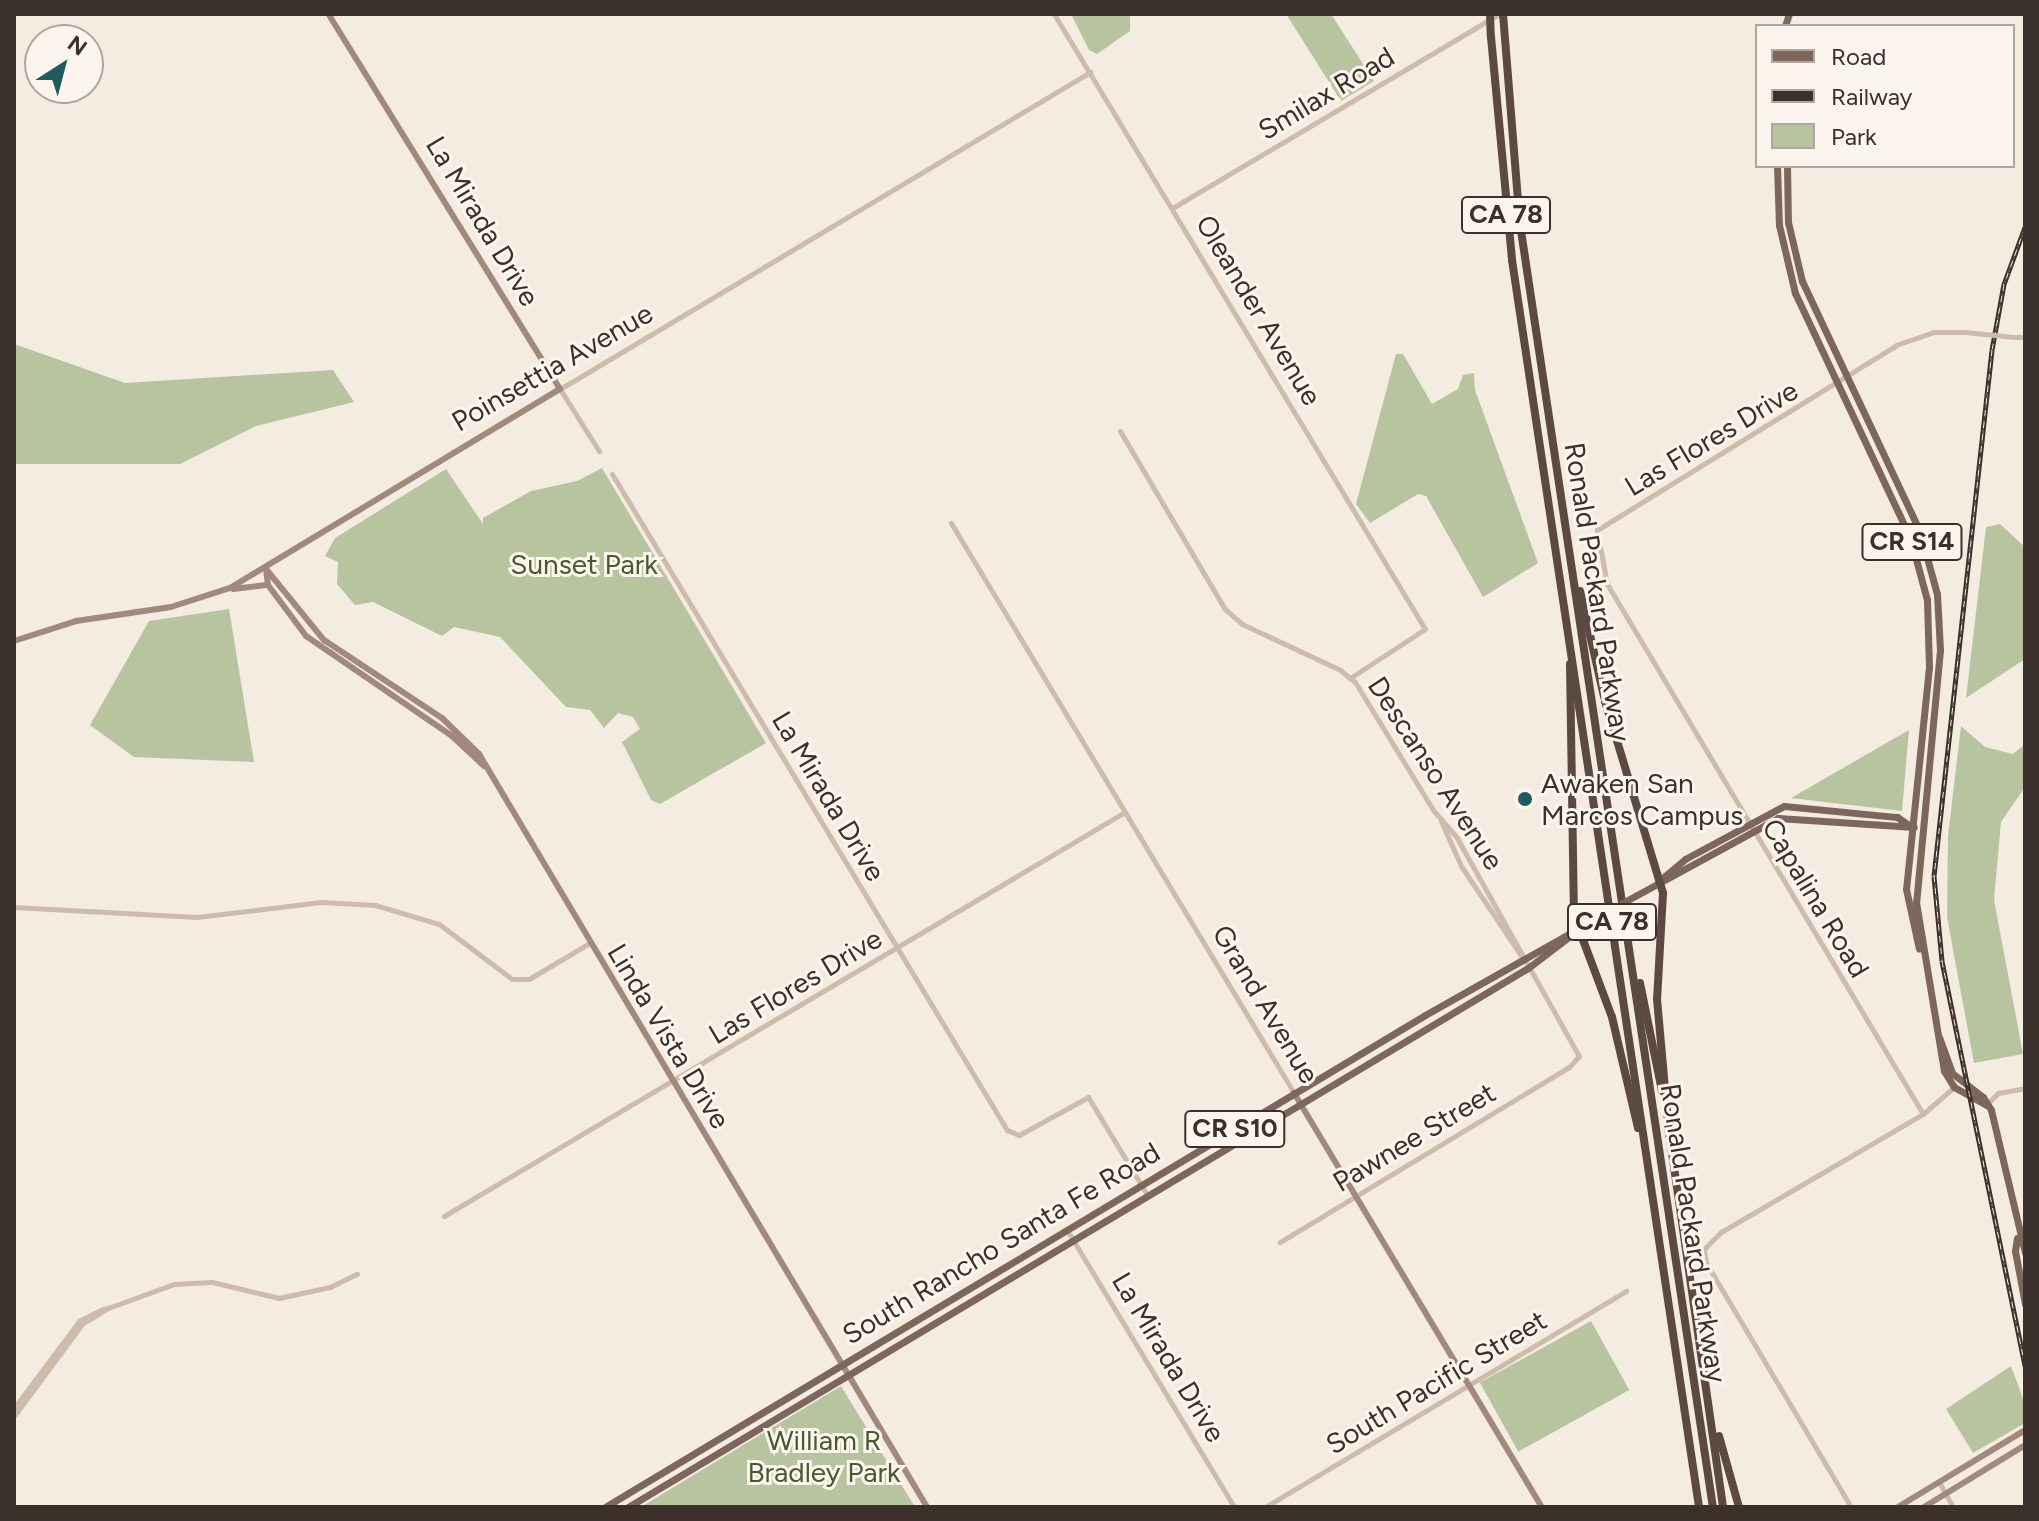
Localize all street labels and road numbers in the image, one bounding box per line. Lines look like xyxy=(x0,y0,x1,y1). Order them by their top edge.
street label: Smilax Road xyxy=(1252,39,1400,147)
street label: La Mirada Drive xyxy=(419,130,547,312)
road number: CA 78 xyxy=(1460,193,1552,237)
street label: Oleander Avenue xyxy=(1189,209,1329,411)
street label: Poinsettia Avenue xyxy=(446,296,658,438)
street label: Las Flores Drive xyxy=(1618,373,1804,503)
street label: Ronald Packard Parkway xyxy=(1558,440,1638,744)
road number: CR S14 xyxy=(1860,520,1964,564)
street label: Descanso Avenue xyxy=(1361,670,1511,876)
street label: La Mirada Drive xyxy=(765,705,893,887)
street label: Capalina Road xyxy=(1755,813,1877,983)
road number: CA 78 xyxy=(1566,900,1658,944)
street label: Grand Avenue xyxy=(1206,919,1326,1089)
street label: Las Flores Drive xyxy=(702,921,888,1051)
street label: Linda Vista Drive xyxy=(601,937,737,1135)
street label: Pawnee Street xyxy=(1327,1075,1501,1199)
street label: Ronald Packard Parkway xyxy=(1654,1081,1734,1385)
road number: CR S10 xyxy=(1183,1107,1287,1151)
street label: South Rancho Santa Fe Road xyxy=(836,1135,1166,1351)
street label: La Mirada Drive xyxy=(1105,1266,1233,1448)
street label: South Pacific Street xyxy=(1320,1303,1552,1461)

